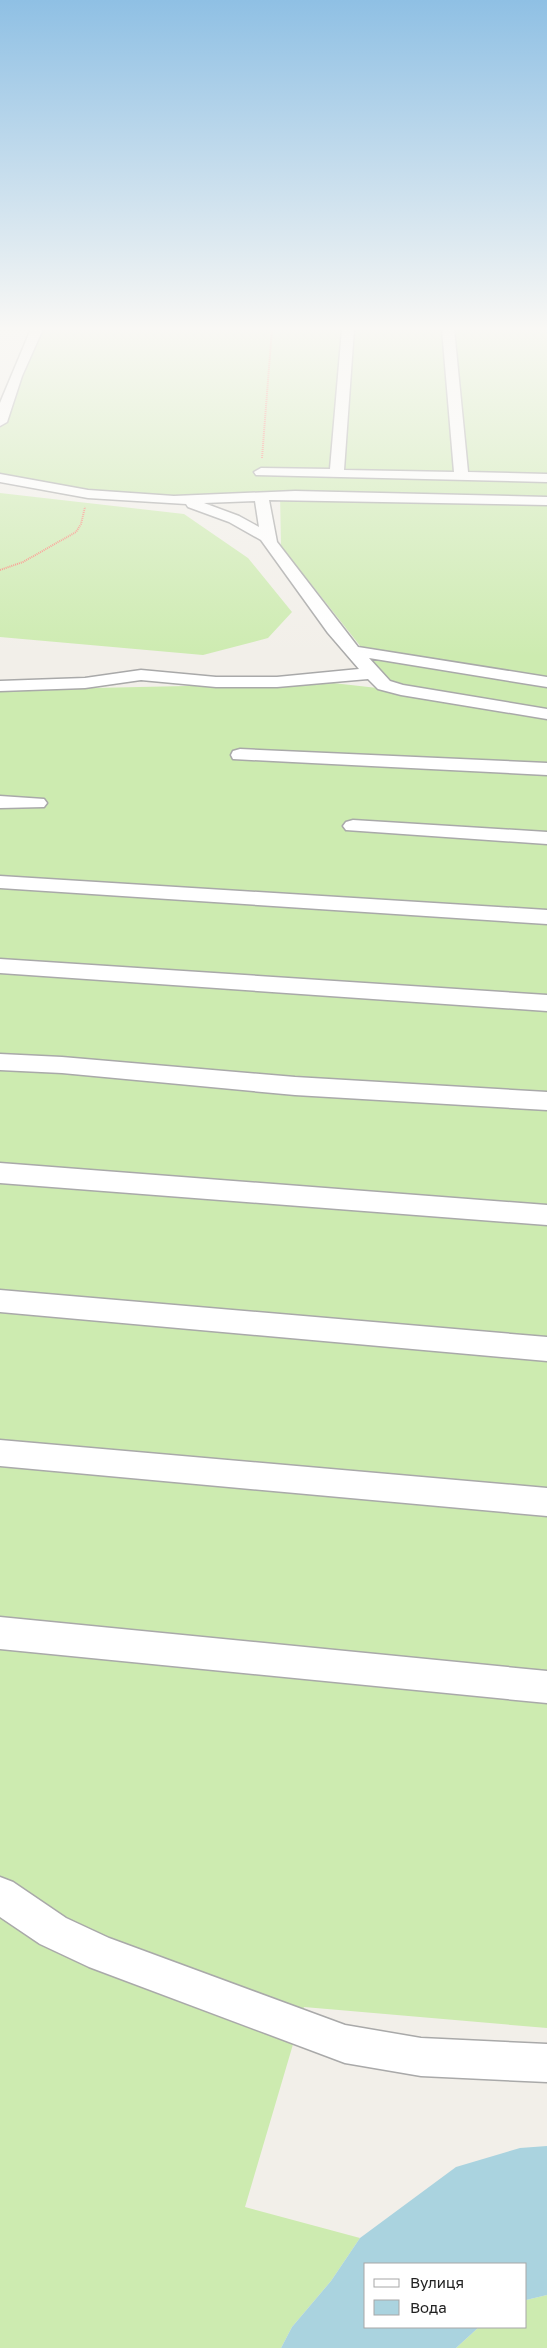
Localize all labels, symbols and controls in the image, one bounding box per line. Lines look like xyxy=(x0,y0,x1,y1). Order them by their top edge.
legend xyxy=(364,2263,527,2328)
text: Вулиця xyxy=(410,2273,464,2291)
text: Вода xyxy=(410,2298,447,2316)

